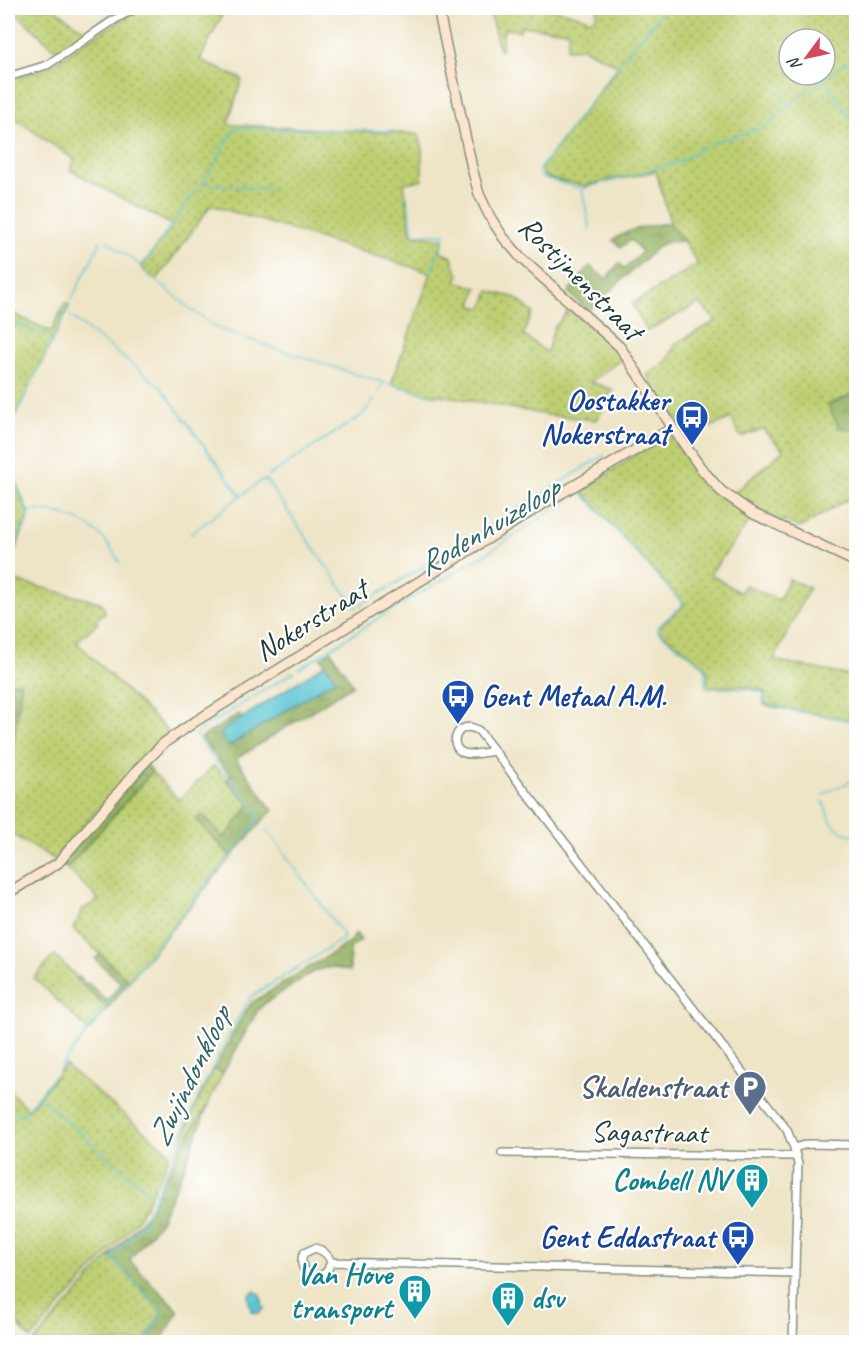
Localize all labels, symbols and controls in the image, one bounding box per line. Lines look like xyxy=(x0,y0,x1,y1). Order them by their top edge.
north arrow xyxy=(777,27,837,87)
text: N xyxy=(782,52,806,74)
street label: Rostijnenstraat xyxy=(511,208,654,351)
place label: Oostakker Nokerstraat xyxy=(540,381,674,453)
bus stop icon: Oostakker Nokerstraat xyxy=(674,399,710,446)
water label: Rodenhuizeloop xyxy=(410,466,570,585)
street label: Nokerstraat xyxy=(247,568,378,670)
place label: Gent Metaal A.M. xyxy=(481,677,667,715)
bus stop icon: Gent Metaal A.M. xyxy=(440,678,476,725)
water label: Zwijndonkloop xyxy=(138,996,243,1152)
place label: Skaldenstraat xyxy=(579,1068,730,1106)
parking icon: Skaldenstraat xyxy=(732,1069,768,1116)
street label: Sagastraat xyxy=(590,1112,711,1152)
place label: Combell NV xyxy=(612,1161,735,1199)
building icon: Combell NV xyxy=(734,1162,770,1209)
place label: Gent Eddastraat xyxy=(540,1218,718,1256)
bus stop icon: Gent Eddastraat xyxy=(720,1219,756,1266)
place label: Van Hove transport xyxy=(291,1255,395,1327)
building icon: Van Hove transport xyxy=(397,1273,433,1320)
place label: dsv xyxy=(531,1279,567,1317)
building icon: dsv xyxy=(490,1280,526,1327)

